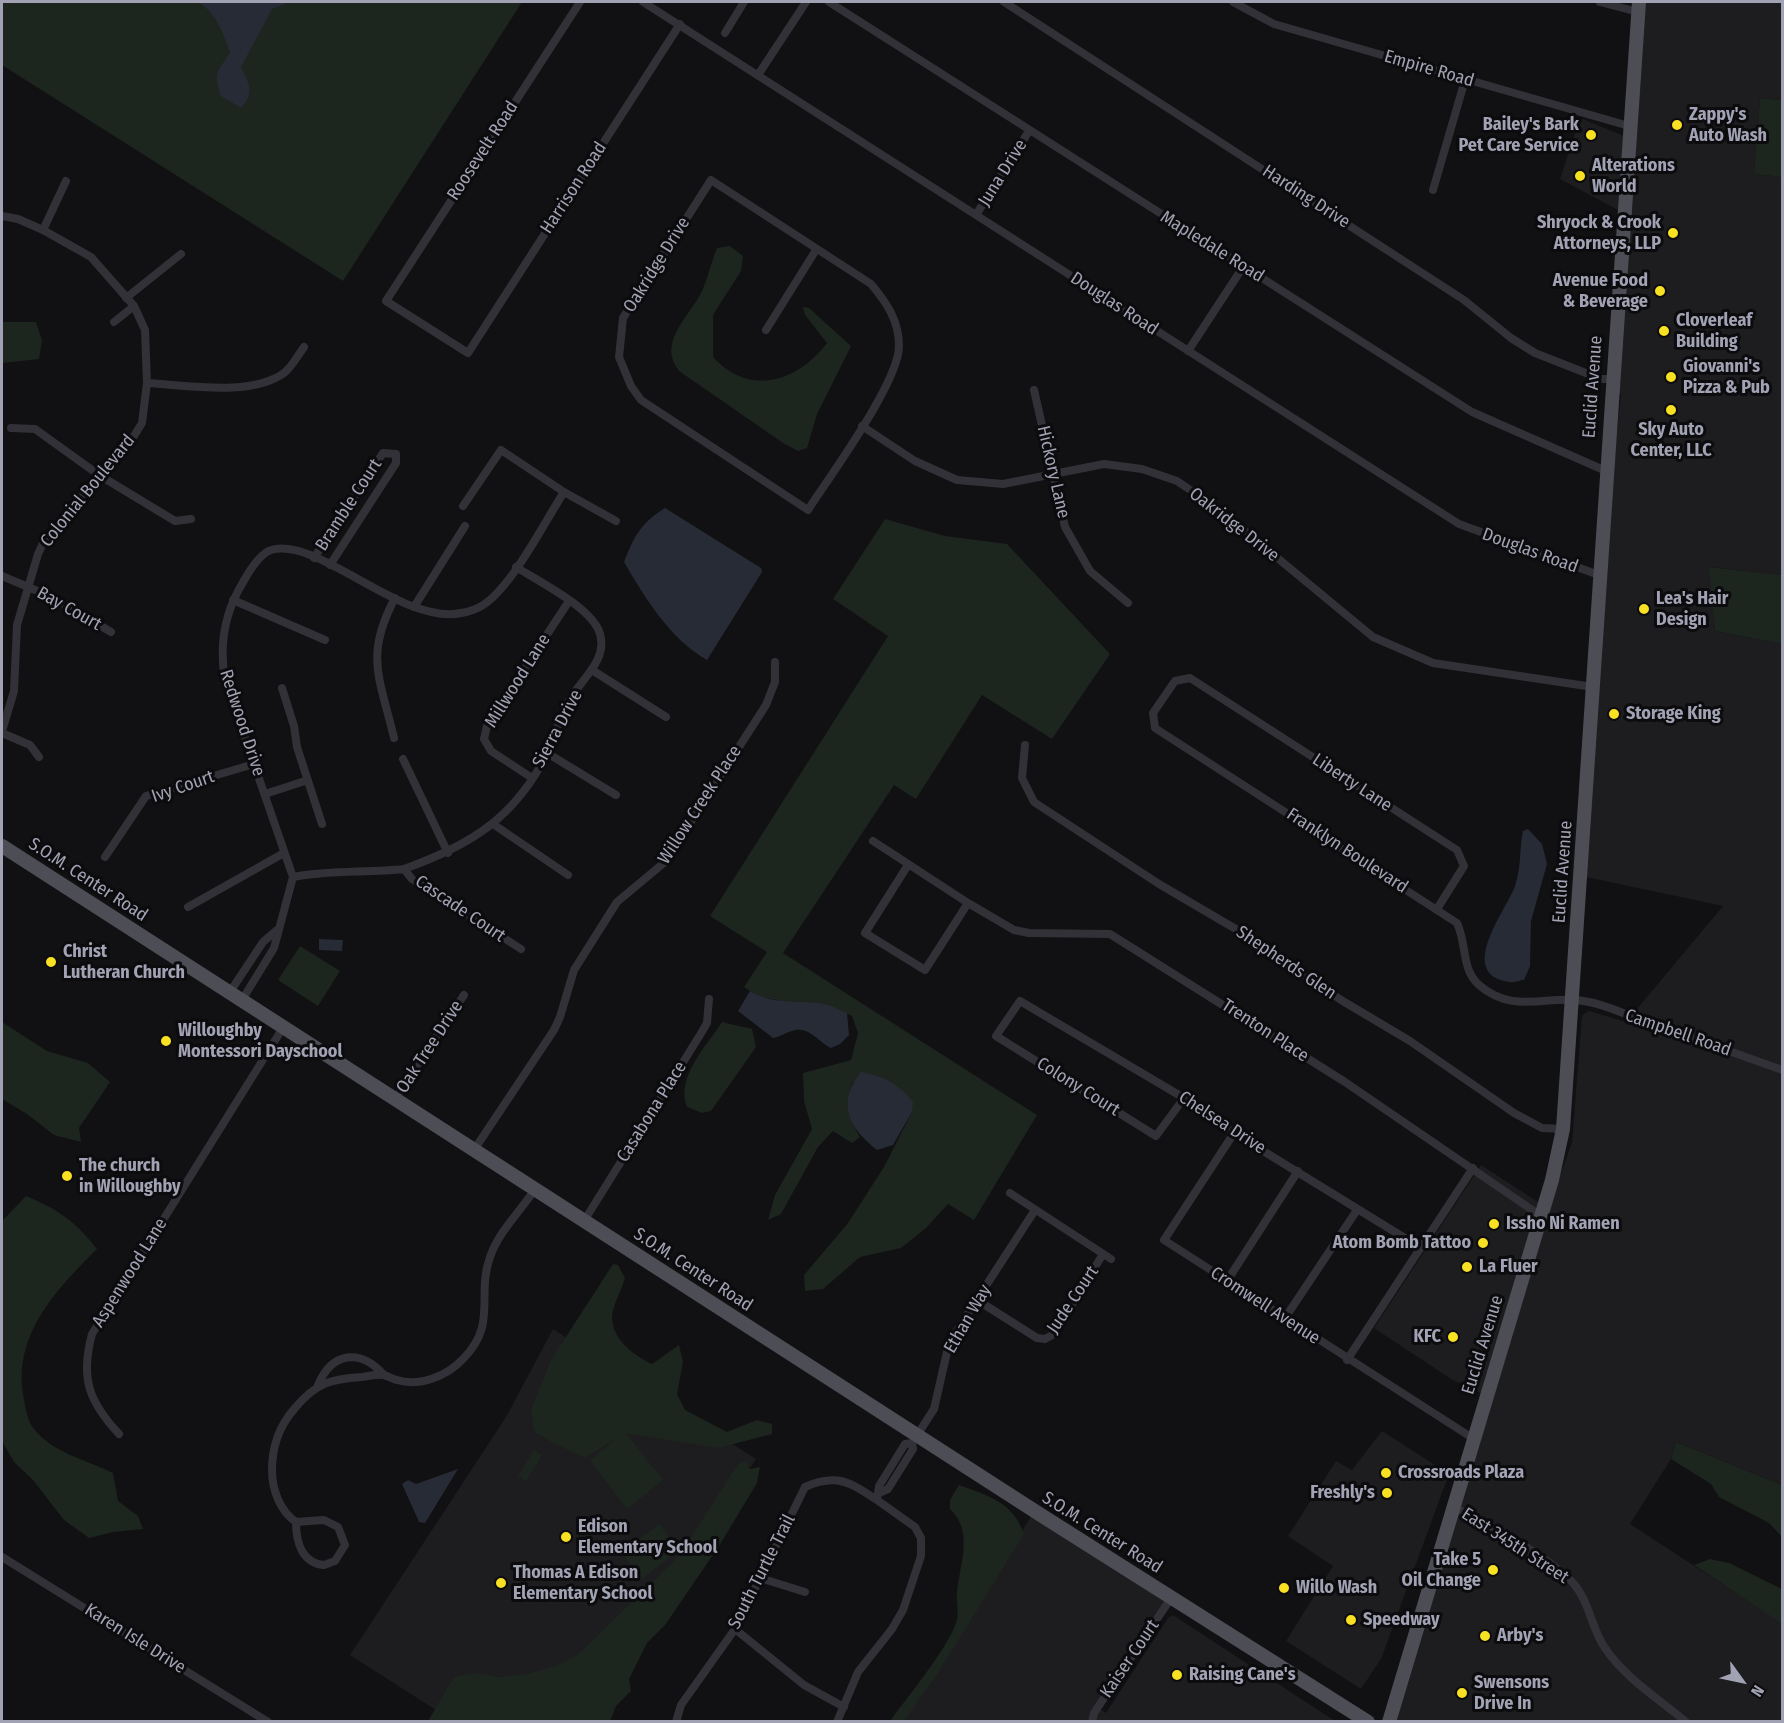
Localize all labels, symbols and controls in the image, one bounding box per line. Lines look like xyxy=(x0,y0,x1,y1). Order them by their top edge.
street label: Empire Road xyxy=(1382,46,1476,92)
street label: Roosevelt Road xyxy=(443,97,523,205)
place label: Zappy's Auto Wash xyxy=(1689,104,1767,146)
place label: Bailey's Bark Pet Care Service xyxy=(1459,114,1579,156)
marker: Zappy's Auto Wash xyxy=(1670,118,1684,132)
marker: Bailey's Bark Pet Care Service xyxy=(1584,128,1598,142)
street label: Juna Drive xyxy=(974,135,1032,211)
street label: Harrison Road xyxy=(536,138,612,238)
place label: Alterations World xyxy=(1592,155,1675,198)
street label: Harding Drive xyxy=(1258,161,1354,233)
marker: Alterations World xyxy=(1573,169,1587,183)
street label: Mapledale Road xyxy=(1156,207,1268,287)
place label: Shryock & Crook Attorneys, LLP xyxy=(1537,212,1661,254)
street label: Oakridge Drive xyxy=(619,213,695,317)
marker: Shryock & Crook Attorneys, LLP xyxy=(1666,226,1680,240)
street label: Douglas Road xyxy=(1066,268,1162,340)
place label: Avenue Food & Beverage xyxy=(1553,270,1648,312)
marker: Avenue Food & Beverage xyxy=(1653,284,1667,298)
place label: Cloverleaf Building xyxy=(1676,310,1752,352)
marker: Cloverleaf Building xyxy=(1657,324,1671,338)
street label: Euclid Avenue xyxy=(1579,335,1607,439)
place label: Giovanni's Pizza & Pub xyxy=(1683,356,1770,398)
marker: Giovanni's Pizza & Pub xyxy=(1664,370,1678,384)
marker: Sky Auto Center, LLC xyxy=(1664,403,1678,417)
place label: Sky Auto Center, LLC xyxy=(1630,419,1712,462)
street label: Hickory Lane xyxy=(1032,424,1074,520)
street label: Colonial Boulevard xyxy=(36,430,140,552)
street label: Bramble Court xyxy=(311,455,387,555)
street label: Oakridge Drive xyxy=(1185,483,1283,567)
street label: Douglas Road xyxy=(1479,524,1581,578)
street label: Bay Court xyxy=(33,582,105,636)
place label: Lea's Hair Design xyxy=(1656,588,1728,630)
marker: Lea's Hair Design xyxy=(1637,602,1651,616)
street label: Millwood Lane xyxy=(481,630,555,732)
street label: Redwood Drive xyxy=(215,667,269,779)
street label: Sierra Drive xyxy=(528,686,588,772)
place label: Storage King xyxy=(1626,703,1721,725)
marker: Storage King xyxy=(1607,707,1621,721)
street label: Willow Creek Place xyxy=(654,742,746,868)
street label: Liberty Lane xyxy=(1308,749,1396,817)
street label: Ivy Court xyxy=(149,766,217,808)
street label: Franklyn Boulevard xyxy=(1282,804,1412,898)
street label: Euclid Avenue xyxy=(1549,820,1577,924)
street label: S.O.M. Center Road xyxy=(24,834,152,926)
street label: Cascade Court xyxy=(411,871,509,947)
street label: Shepherds Glen xyxy=(1232,922,1340,1004)
place label: Christ Lutheran Church xyxy=(63,941,185,984)
marker: Christ Lutheran Church xyxy=(44,955,58,969)
street label: Trenton Place xyxy=(1217,995,1313,1067)
street label: Oak Tree Drive xyxy=(392,997,468,1097)
street label: Campbell Road xyxy=(1622,1005,1734,1061)
place label: Willoughby Montessori Dayschool xyxy=(178,1020,342,1062)
marker: Willoughby Montessori Dayschool xyxy=(159,1034,173,1048)
street label: Colony Court xyxy=(1032,1053,1124,1121)
street label: Casabona Place xyxy=(612,1058,692,1166)
street label: Chelsea Drive xyxy=(1174,1087,1270,1159)
place label: The church in Willoughby xyxy=(79,1155,181,1198)
marker: The church in Willoughby xyxy=(60,1169,74,1183)
place label: Issho Ni Ramen xyxy=(1506,1213,1620,1235)
street label: Aspenwood Lane xyxy=(88,1214,172,1332)
marker: Issho Ni Ramen xyxy=(1487,1217,1501,1231)
street label: S.O.M. Center Road xyxy=(629,1224,757,1316)
place label: Atom Bomb Tattoo xyxy=(1333,1232,1471,1254)
marker: Atom Bomb Tattoo xyxy=(1476,1236,1490,1250)
place label: La Fluer xyxy=(1479,1256,1538,1278)
marker: La Fluer xyxy=(1460,1260,1474,1274)
street label: Jude Court xyxy=(1043,1262,1103,1338)
street label: Cromwell Avenue xyxy=(1206,1263,1324,1349)
street label: Ethan Way xyxy=(940,1281,996,1357)
street label: Euclid Avenue xyxy=(1458,1293,1508,1397)
place label: KFC xyxy=(1414,1326,1441,1348)
marker: KFC xyxy=(1446,1330,1460,1344)
place label: Crossroads Plaza xyxy=(1398,1462,1524,1484)
marker: Crossroads Plaza xyxy=(1379,1466,1393,1480)
place label: Freshly's xyxy=(1310,1482,1375,1504)
marker: Freshly's xyxy=(1380,1486,1394,1500)
street label: S.O.M. Center Road xyxy=(1038,1487,1166,1579)
street label: East 345th Street xyxy=(1457,1503,1573,1589)
street label: South Turtle Trail xyxy=(724,1511,800,1633)
place label: Edison Elementary School xyxy=(578,1516,717,1558)
marker: Edison Elementary School xyxy=(559,1530,573,1544)
place label: Take 5 Oil Change xyxy=(1402,1549,1481,1592)
place label: Thomas A Edison Elementary School xyxy=(513,1562,652,1604)
marker: Take 5 Oil Change xyxy=(1486,1563,1500,1577)
marker: Thomas A Edison Elementary School xyxy=(494,1576,508,1590)
place label: Willo Wash xyxy=(1296,1577,1377,1599)
marker: Willo Wash xyxy=(1277,1581,1291,1595)
street label: Karen Isle Drive xyxy=(81,1599,189,1679)
place label: Speedway xyxy=(1363,1609,1439,1631)
marker: Speedway xyxy=(1344,1613,1358,1627)
street label: Kaiser Court xyxy=(1096,1616,1164,1702)
place label: Arby's xyxy=(1497,1625,1543,1647)
marker: Arby's xyxy=(1478,1629,1492,1643)
north arrow xyxy=(1712,1651,1772,1711)
place label: Raising Cane's xyxy=(1189,1664,1296,1686)
marker: Raising Cane's xyxy=(1170,1668,1184,1682)
place label: Swensons Drive In xyxy=(1474,1672,1549,1714)
text: N xyxy=(1747,1682,1768,1700)
marker: Swensons Drive In xyxy=(1455,1686,1469,1700)

